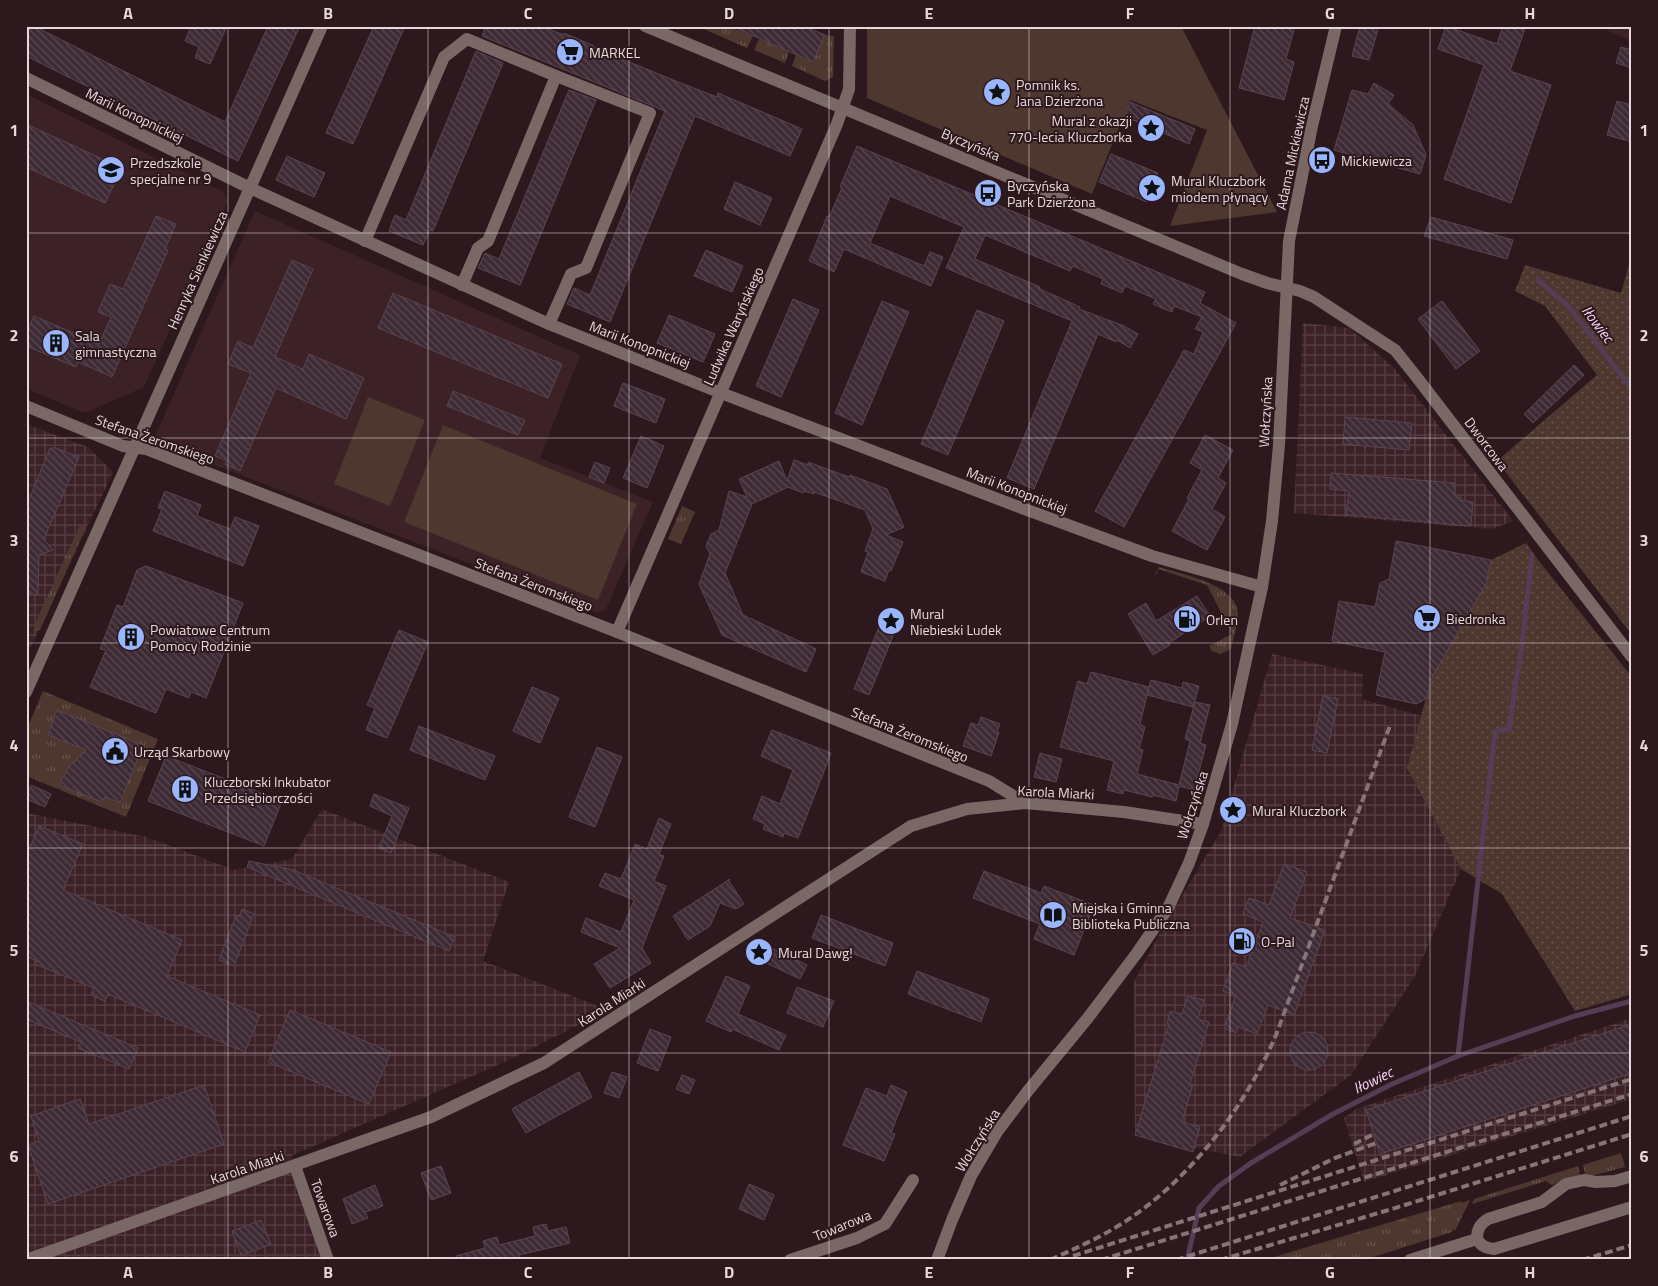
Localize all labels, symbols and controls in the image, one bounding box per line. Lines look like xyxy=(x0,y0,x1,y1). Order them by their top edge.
text: A xyxy=(123,1,133,25)
text: B xyxy=(323,1,333,25)
text: C xyxy=(524,1,533,25)
text: D xyxy=(724,1,734,25)
text: E xyxy=(925,1,934,25)
text: F xyxy=(1126,1,1135,25)
text: G xyxy=(1325,1,1335,25)
text: H xyxy=(1525,1,1535,25)
supermarket icon: MARKEL xyxy=(555,37,585,67)
place label: MARKEL xyxy=(589,42,640,63)
place label: Pomnik ks. Jana Dzierżona xyxy=(1016,74,1103,111)
place icon: Pomnik ks. Jana Dzierżona xyxy=(982,77,1012,107)
street label: Marii Konopnickiej xyxy=(82,82,188,148)
street label: Adama Mickiewicza xyxy=(1270,94,1314,212)
place label: Mural z okazji 770-lecia Kluczborka xyxy=(1008,110,1132,147)
place icon: Mural z okazji 770-lecia Kluczborka xyxy=(1136,113,1166,143)
text: 1 xyxy=(10,118,18,142)
text: 1 xyxy=(1640,118,1648,142)
street label: Byczyńska xyxy=(938,122,1004,166)
bus stop icon: Mickiewicza xyxy=(1307,145,1337,175)
place label: Mickiewicza xyxy=(1341,150,1412,171)
place label: Przedszkole specjalne nr 9 xyxy=(130,152,211,189)
school or university icon: Przedszkole specjalne nr 9 xyxy=(96,155,126,185)
place label: Mural Kluczbork miodem płynący xyxy=(1171,170,1269,207)
place icon: Mural Kluczbork miodem płynący xyxy=(1137,173,1167,203)
place label: Byczyńska Park Dzierżona xyxy=(1007,175,1096,212)
bus stop icon: Byczyńska Park Dzierżona xyxy=(973,178,1003,208)
street label: Henryka Sienkiewicza xyxy=(161,207,233,333)
street label: Ludwika Waryńskiego xyxy=(697,263,769,389)
water label: Iłowiec xyxy=(1576,300,1621,349)
street label: Marii Konopnickiej xyxy=(586,315,694,373)
text: 2 xyxy=(10,323,18,347)
text: 2 xyxy=(1640,323,1648,347)
place label: Sala gimnastyczna xyxy=(75,325,157,362)
building icon: Sala gimnastyczna xyxy=(41,328,71,358)
street label: Wołczyńska xyxy=(1253,376,1277,448)
street label: Stefana Żeromskiego xyxy=(93,409,217,469)
street label: Dworcowa xyxy=(1460,413,1514,475)
street label: Marii Konopnickiej xyxy=(963,461,1071,519)
text: 3 xyxy=(10,528,18,552)
text: 3 xyxy=(1640,528,1648,552)
street label: Stefana Żeromskiego xyxy=(472,552,596,616)
place label: Mural Niebieski Ludek xyxy=(910,603,1002,640)
supermarket icon: Biedronka xyxy=(1412,603,1442,633)
fuel station icon: Orlen xyxy=(1172,604,1202,634)
place icon: Mural Niebieski Ludek xyxy=(876,606,906,636)
place label: Biedronka xyxy=(1446,608,1505,629)
place label: Orlen xyxy=(1206,609,1238,630)
place label: Powiatowe Centrum Pomocy Rodzinie xyxy=(150,619,270,656)
building icon: Powiatowe Centrum Pomocy Rodzinie xyxy=(116,622,146,652)
street label: Stefana Żeromskiego xyxy=(848,701,972,767)
text: 4 xyxy=(10,733,19,757)
text: 4 xyxy=(1640,733,1649,757)
public building icon: Urząd Skarbowy xyxy=(100,736,130,766)
place label: Urząd Skarbowy xyxy=(134,741,230,762)
street label: Wołczyńska xyxy=(1171,768,1213,842)
place label: Kluczborski Inkubator Przedsiębiorczości xyxy=(204,771,331,808)
building icon: Kluczborski Inkubator Przedsiębiorczości xyxy=(170,774,200,804)
street label: Karola Miarki xyxy=(1017,780,1095,804)
place icon: Mural Kluczbork xyxy=(1218,795,1248,825)
place label: Mural Kluczbork xyxy=(1252,800,1347,821)
place label: Miejska i Gminna Biblioteka Publiczna xyxy=(1072,897,1190,934)
library icon: Miejska i Gminna Biblioteka Publiczna xyxy=(1038,900,1068,930)
fuel station icon: O-Pal xyxy=(1227,926,1257,956)
place label: O-Pal xyxy=(1261,931,1295,952)
place icon: Mural Dawg! xyxy=(744,937,774,967)
text: 5 xyxy=(10,938,19,962)
text: 5 xyxy=(1640,938,1649,962)
place label: Mural Dawg! xyxy=(778,942,853,963)
street label: Karola Miarki xyxy=(573,972,649,1032)
water label: Iłowiec xyxy=(1349,1060,1399,1100)
street label: Wołczyńska xyxy=(949,1104,1005,1176)
text: 6 xyxy=(10,1144,19,1168)
text: 6 xyxy=(1640,1144,1649,1168)
street label: Karola Miarki xyxy=(207,1145,287,1189)
street label: Towarowa xyxy=(306,1176,346,1240)
street label: Towarowa xyxy=(810,1204,874,1246)
text: A xyxy=(123,1260,133,1284)
text: B xyxy=(323,1260,333,1284)
text: C xyxy=(524,1260,533,1284)
text: D xyxy=(724,1260,734,1284)
text: E xyxy=(925,1260,934,1284)
text: F xyxy=(1126,1260,1135,1284)
text: G xyxy=(1325,1260,1335,1284)
text: H xyxy=(1525,1260,1535,1284)

